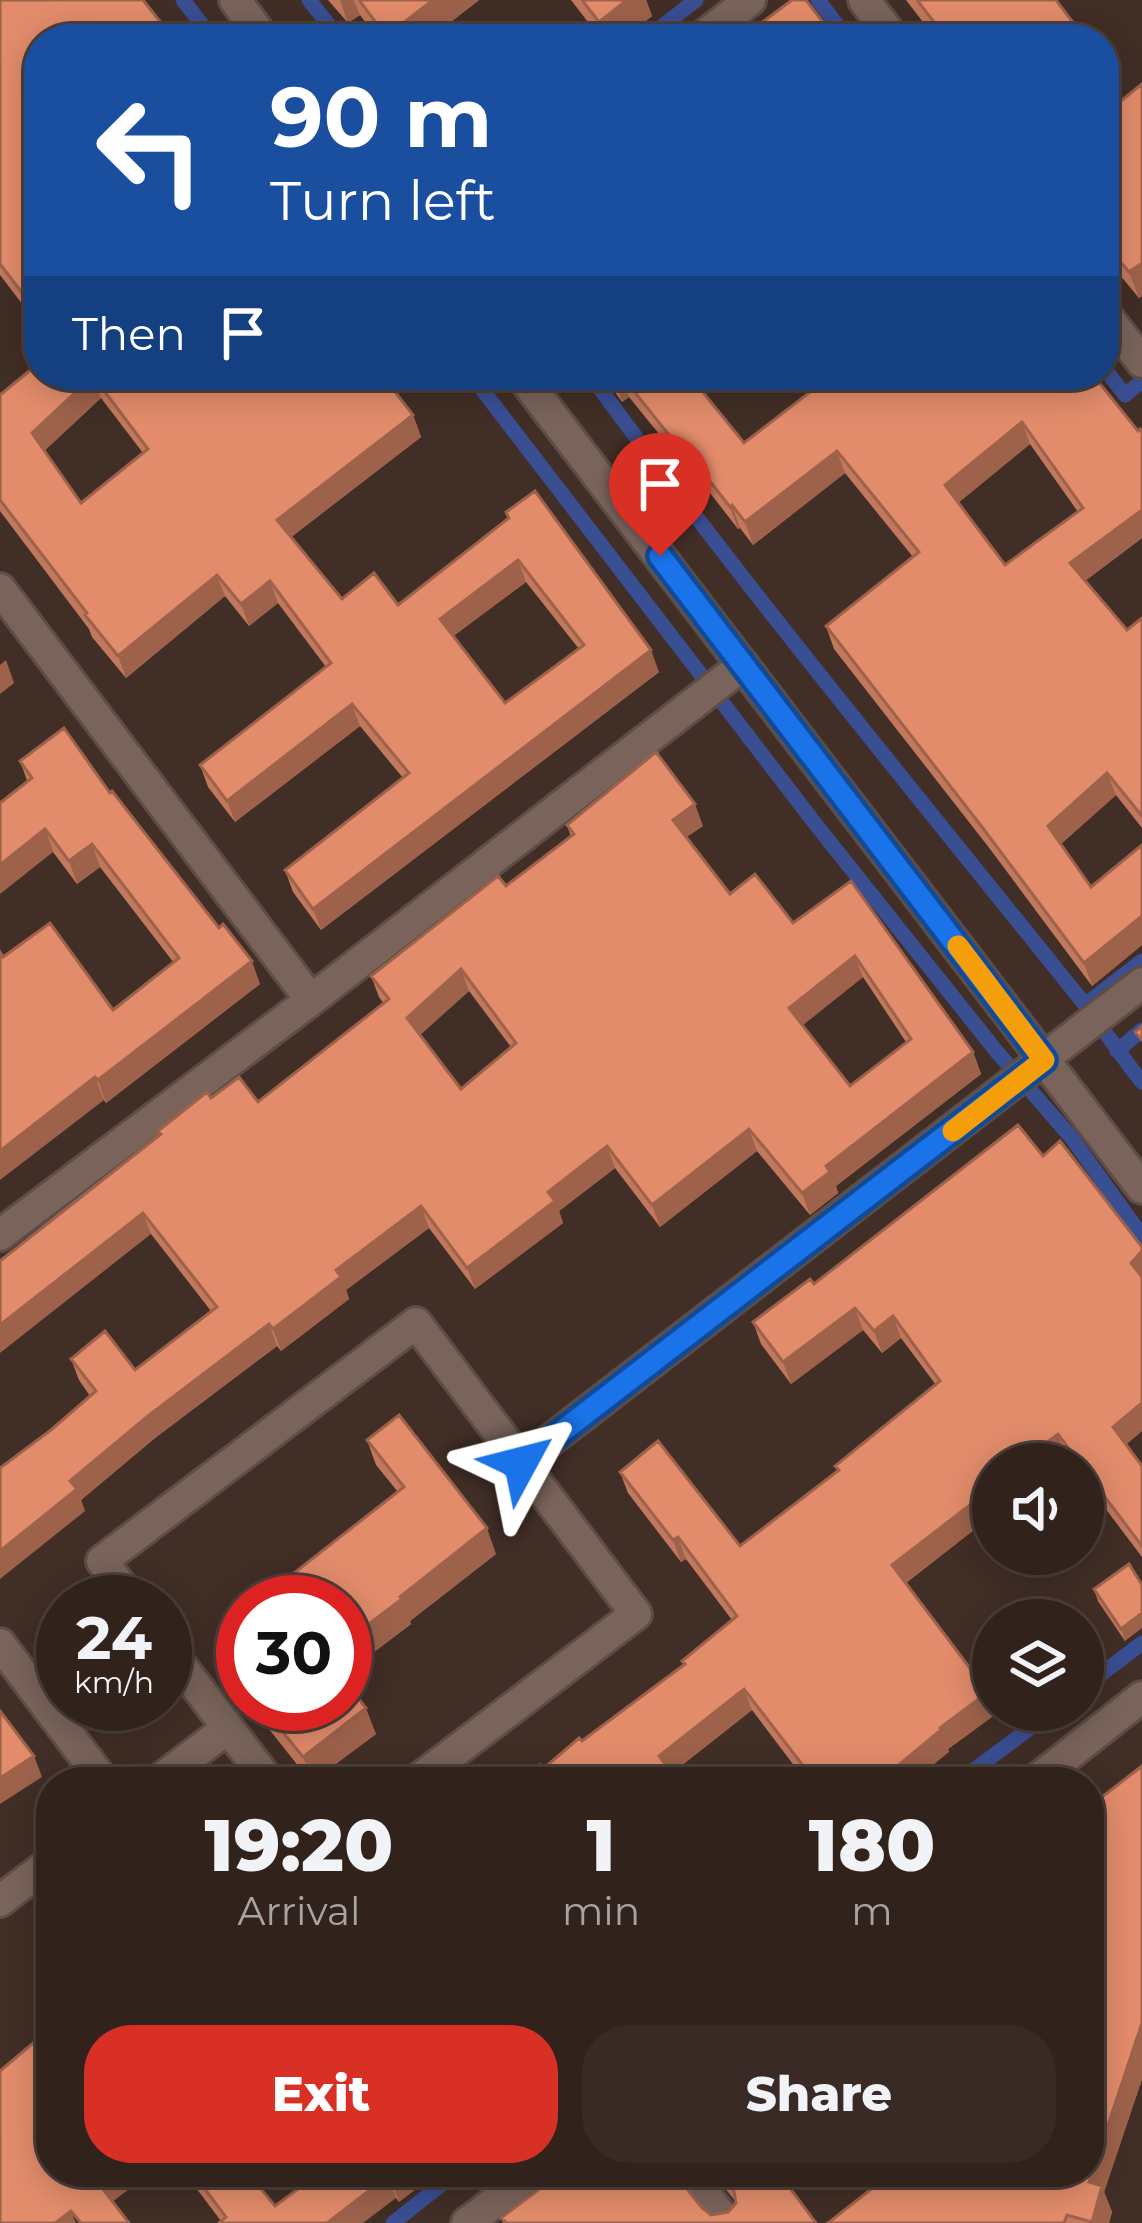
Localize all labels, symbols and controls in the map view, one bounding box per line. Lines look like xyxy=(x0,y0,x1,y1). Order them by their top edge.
text: 90 m xyxy=(270,66,492,168)
icon: left xyxy=(72,72,228,228)
text: Turn left xyxy=(270,168,496,234)
icon: arrive xyxy=(210,300,276,366)
text: Then xyxy=(72,306,186,361)
pin xyxy=(609,433,711,556)
icon: arrive xyxy=(627,451,693,517)
position arrow xyxy=(458,1400,584,1526)
map controls xyxy=(972,1443,1104,1731)
button: sound xyxy=(972,1443,1104,1575)
speed limit sign: 30 xyxy=(216,1575,372,1731)
button: layers xyxy=(972,1599,1104,1731)
text: 24 xyxy=(76,1601,152,1674)
text: km/h xyxy=(74,1664,154,1701)
text: 19:20 xyxy=(205,1801,393,1889)
text: 1 xyxy=(586,1801,616,1889)
text: 180 xyxy=(809,1801,935,1889)
text: Arrival xyxy=(237,1887,360,1935)
text: min xyxy=(562,1887,640,1935)
text: m xyxy=(851,1887,893,1935)
button: Exit xyxy=(84,2025,558,2163)
button: Share xyxy=(582,2025,1056,2163)

